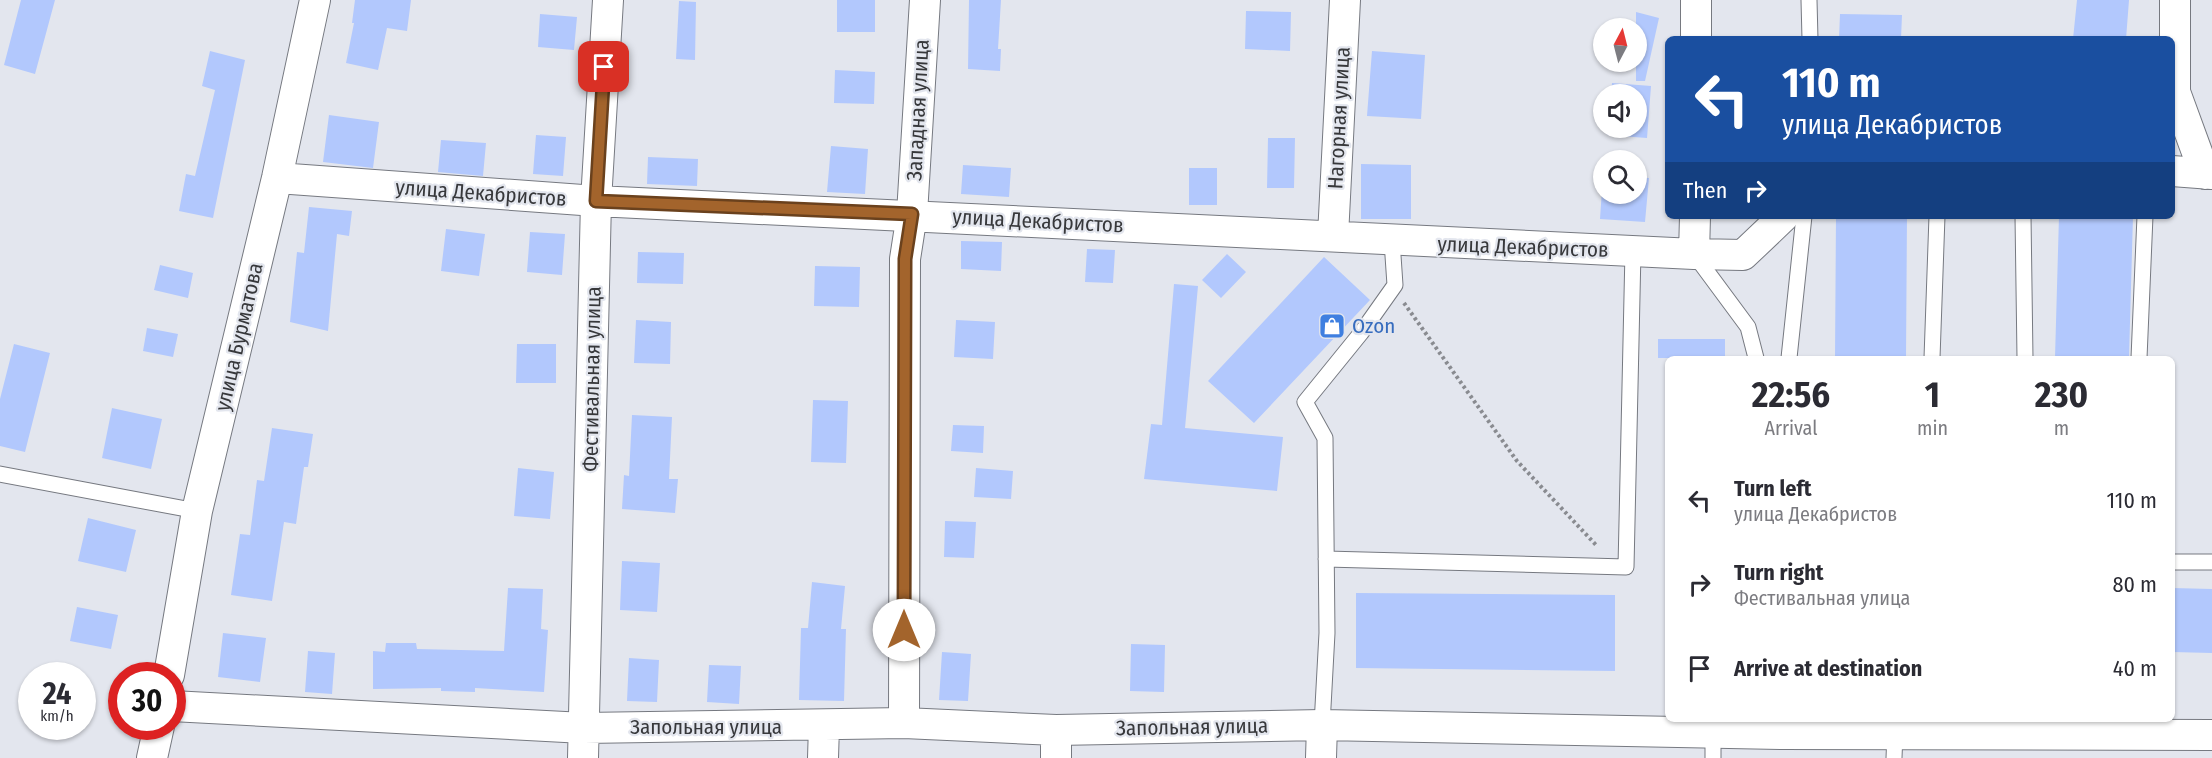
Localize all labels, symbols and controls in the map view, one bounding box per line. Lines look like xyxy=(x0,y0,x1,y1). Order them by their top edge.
north arrow xyxy=(1593,18,1647,72)
map controls xyxy=(1593,18,1647,204)
street label: Западная улица xyxy=(901,39,935,181)
pin xyxy=(578,41,629,92)
street label: Нагорная улица xyxy=(1322,46,1356,190)
icon: arrive xyxy=(587,50,620,83)
text: 110 m xyxy=(1782,58,1881,108)
icon: left xyxy=(1683,60,1761,138)
button: sound xyxy=(1593,84,1647,138)
text: улица Декабристов xyxy=(1782,109,2002,141)
button: search xyxy=(1593,150,1647,204)
street label: улица Декабристов xyxy=(395,174,567,212)
icon: right xyxy=(1739,174,1772,207)
text: Then xyxy=(1683,177,1727,204)
street label: улица Декабристов xyxy=(952,204,1124,238)
street label: улица Декабристов xyxy=(1437,231,1609,263)
street label: улица Бурматова xyxy=(209,260,269,414)
street label: Фестивальная улица xyxy=(577,286,607,472)
shop icon: Ozon xyxy=(1317,311,1347,341)
place label: Ozon xyxy=(1352,313,1395,339)
text: 22:56 xyxy=(1752,373,1830,417)
text: 1 xyxy=(1925,373,1940,417)
text: 230 xyxy=(2035,373,2088,417)
text: Arrival xyxy=(1764,416,1818,440)
text: min xyxy=(1917,416,1948,440)
text: m xyxy=(2054,416,2069,440)
text: Turn left xyxy=(1734,475,1812,502)
icon: left xyxy=(1683,484,1716,517)
text: 110 m xyxy=(2107,487,2157,514)
text: улица Декабристов xyxy=(1734,502,1897,526)
text: Turn right xyxy=(1734,559,1823,586)
icon: right xyxy=(1683,568,1716,601)
text: 80 m xyxy=(2112,571,2157,598)
text: Фестивальная улица xyxy=(1734,586,1910,610)
position arrow xyxy=(872,598,936,662)
icon: arrive xyxy=(1683,652,1716,685)
text: Arrive at destination xyxy=(1734,655,1922,682)
text: 40 m xyxy=(2113,655,2157,682)
speed limit sign: 30 xyxy=(108,662,186,740)
text: 24 xyxy=(43,676,71,712)
text: km/h xyxy=(40,707,74,725)
street label: Запольная улица xyxy=(1116,713,1268,741)
street label: Запольная улица xyxy=(630,714,782,740)

